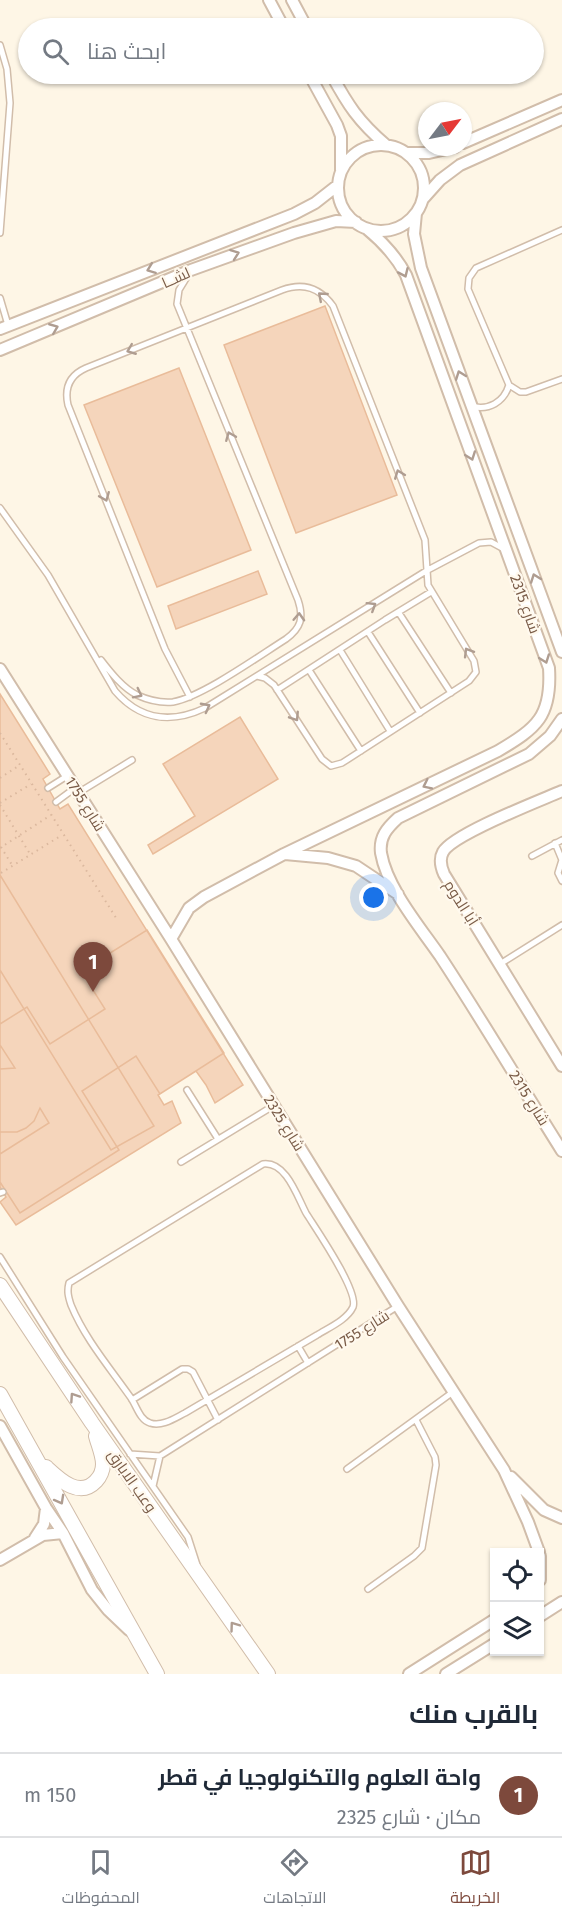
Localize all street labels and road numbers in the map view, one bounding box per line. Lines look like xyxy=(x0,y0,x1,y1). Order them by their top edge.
street label: لشــا xyxy=(159,264,193,292)
street label: شارع 2315 xyxy=(504,572,544,637)
street label: شارع 1755 xyxy=(60,773,109,836)
street label: أبا الدوم xyxy=(439,876,483,930)
street label: شارع 2315 xyxy=(503,1067,553,1130)
street label: شارع 2325 xyxy=(258,1092,308,1155)
street label: شارع 1755 xyxy=(331,1306,394,1355)
street label: وعب الابارق xyxy=(103,1446,160,1516)

